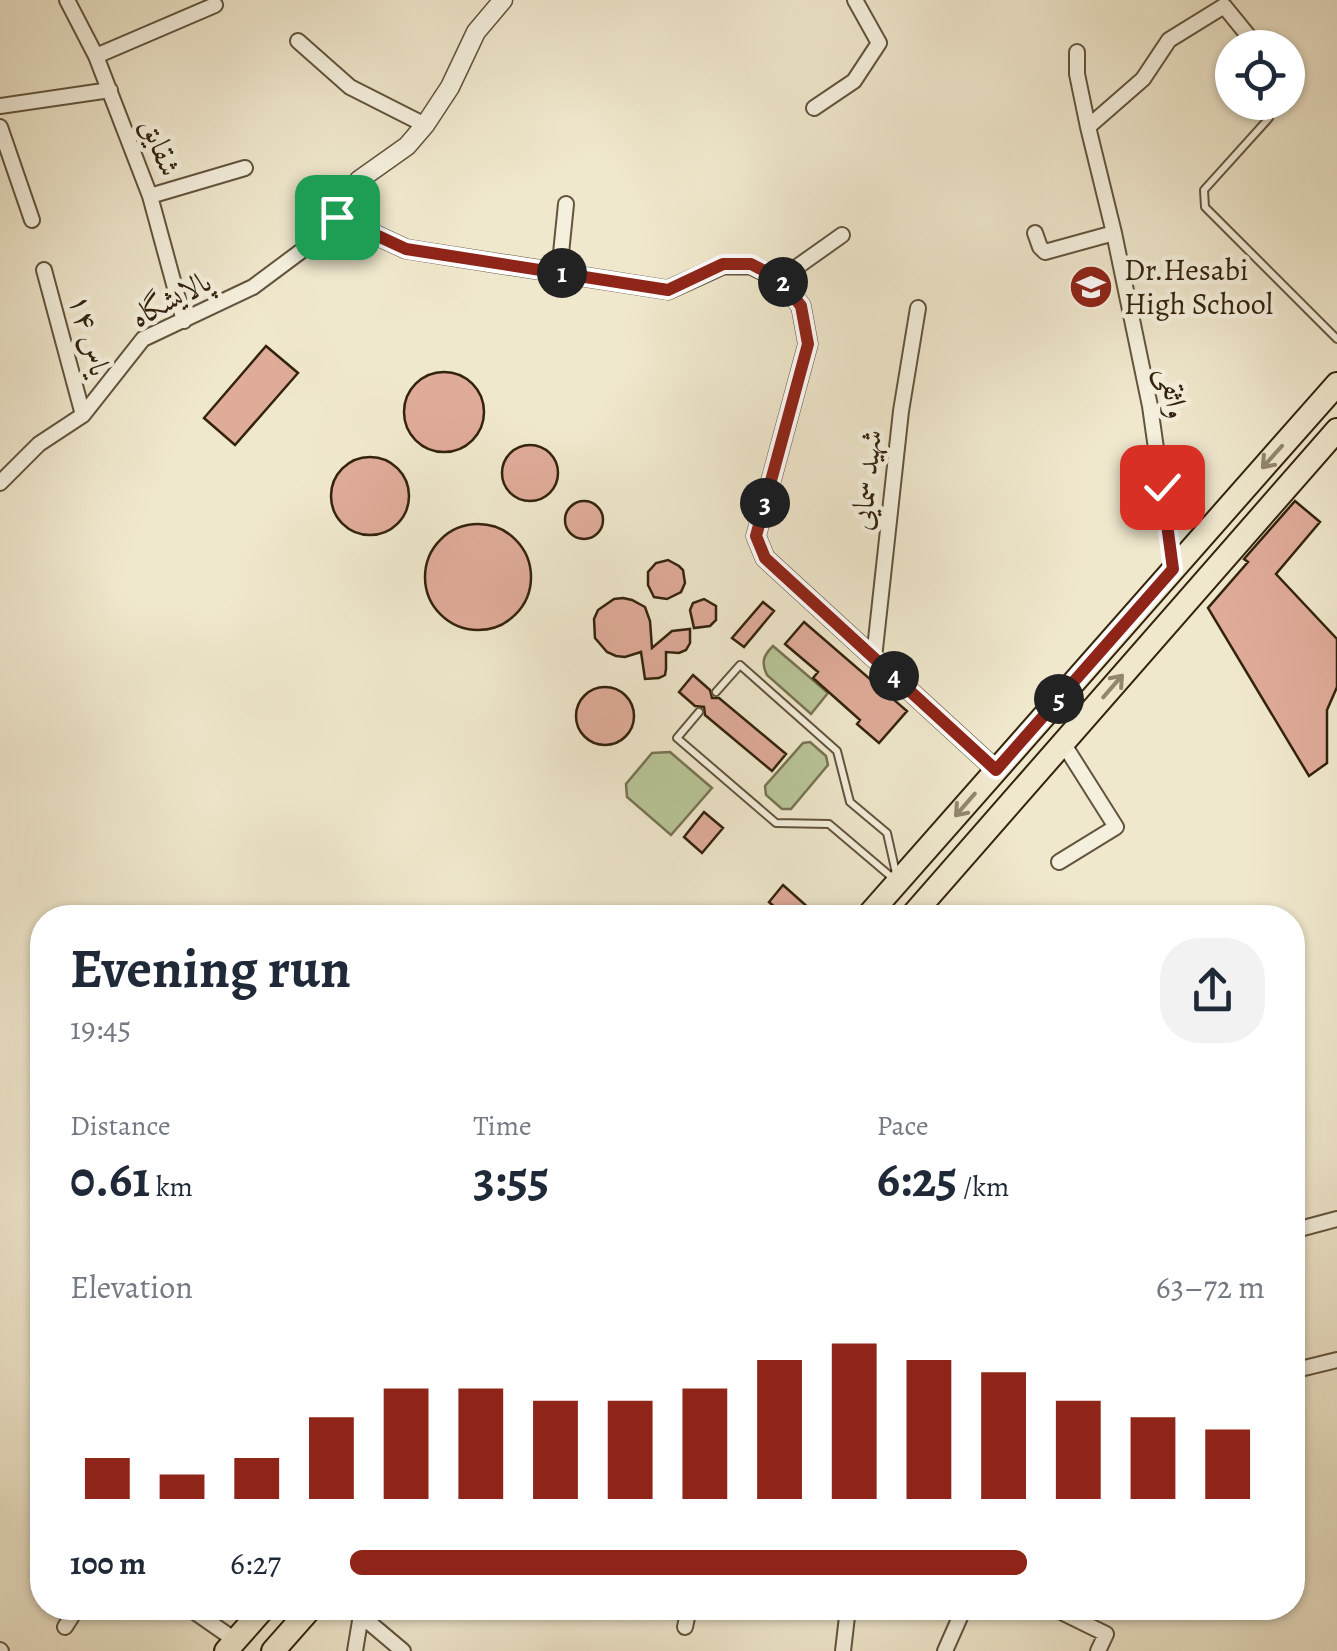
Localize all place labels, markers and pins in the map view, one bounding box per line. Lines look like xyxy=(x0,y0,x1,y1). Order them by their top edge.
pin xyxy=(295,175,380,260)
pin: 1 xyxy=(537,248,587,298)
place label: Dr.Hesabi High School xyxy=(1124,250,1273,324)
pin: 2 xyxy=(758,257,808,307)
school or university icon: Dr.Hesabi High School xyxy=(1068,264,1114,310)
pin xyxy=(1120,445,1205,530)
pin: 3 xyxy=(740,478,790,528)
pin: 4 xyxy=(869,651,919,701)
pin: 5 xyxy=(1034,674,1084,724)

